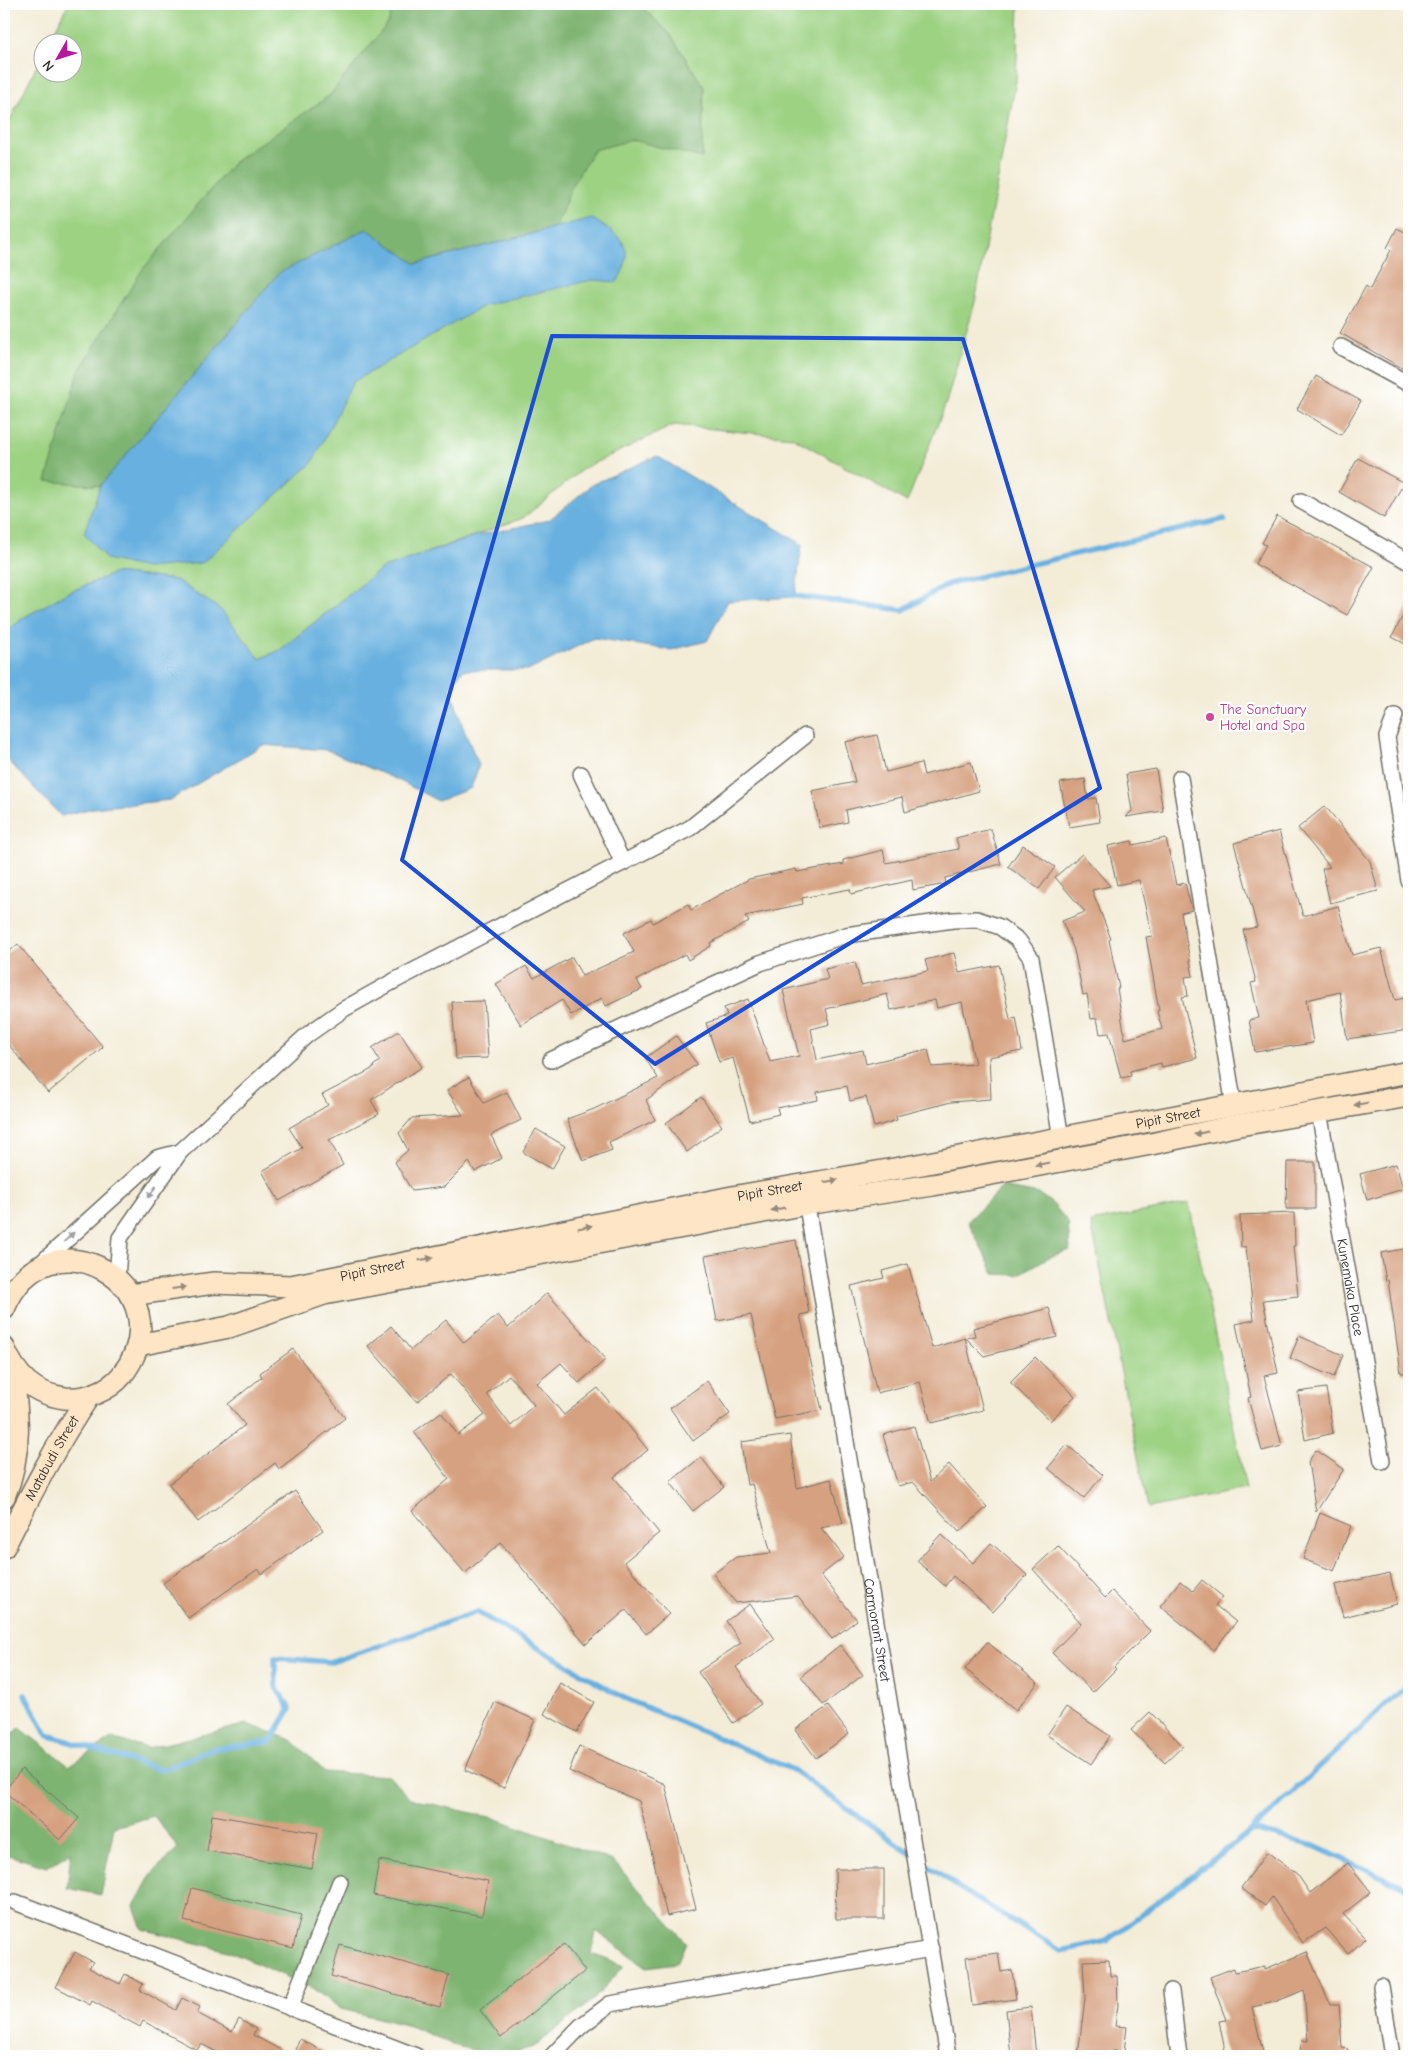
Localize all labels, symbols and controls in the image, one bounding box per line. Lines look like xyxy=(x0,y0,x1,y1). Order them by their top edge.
north arrow xyxy=(32,32,82,82)
text: N xyxy=(39,57,58,75)
place label: The Sanctuary Hotel and Spa xyxy=(1220,701,1307,734)
marker: The Sanctuary Hotel and Spa xyxy=(1204,711,1216,723)
one-way arrow xyxy=(1353,1101,1369,1109)
street label: Pipit Street xyxy=(1134,1103,1203,1132)
one-way arrow xyxy=(1194,1129,1209,1137)
one-way arrow xyxy=(1034,1160,1049,1168)
street label: Pipit Street xyxy=(736,1176,804,1204)
one-way arrow xyxy=(823,1177,839,1185)
one-way arrow xyxy=(148,1185,157,1199)
one-way arrow xyxy=(771,1205,786,1213)
one-way arrow xyxy=(577,1222,593,1230)
one-way arrow xyxy=(63,1231,75,1243)
street label: Kunemaka Place xyxy=(1333,1237,1368,1337)
street label: Pipit Street xyxy=(339,1255,407,1284)
one-way arrow xyxy=(418,1255,433,1263)
one-way arrow xyxy=(171,1284,187,1292)
street label: Matabudi Street xyxy=(21,1411,83,1503)
street label: Cormorant Street xyxy=(860,1577,894,1684)

